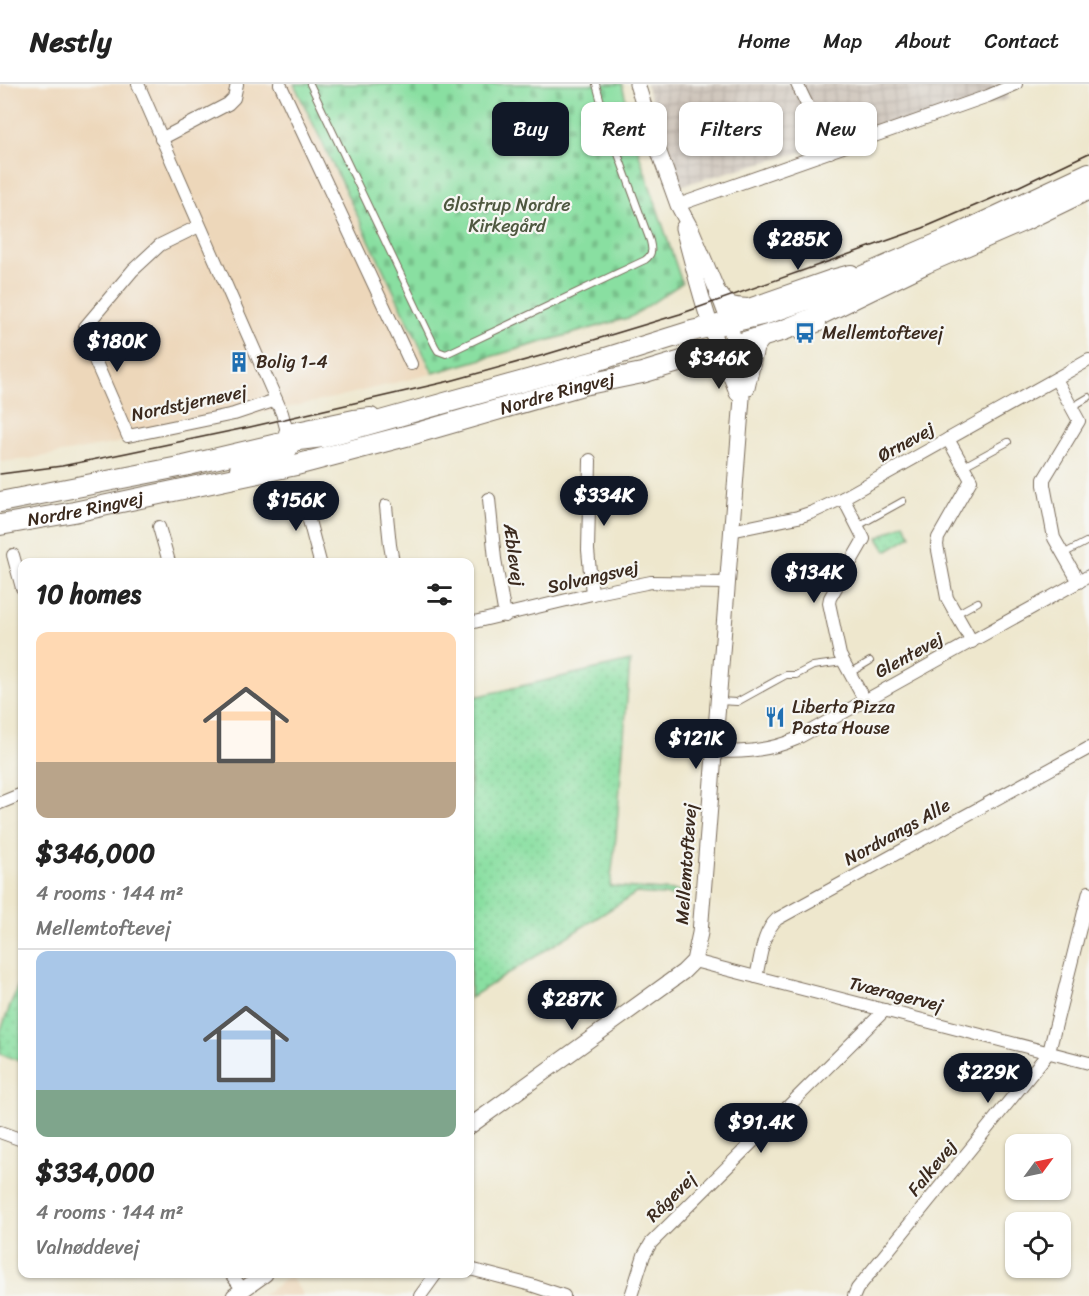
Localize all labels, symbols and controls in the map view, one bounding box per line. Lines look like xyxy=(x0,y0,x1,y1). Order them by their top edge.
text: Nestly xyxy=(30,17,111,66)
text: Home xyxy=(738,22,790,60)
text: Map xyxy=(823,22,862,60)
text: About xyxy=(895,22,952,60)
text: Contact xyxy=(985,22,1059,60)
chip: Buy xyxy=(492,102,569,156)
chip: Rent xyxy=(581,102,667,156)
chip: Filters xyxy=(679,102,783,156)
chip: New xyxy=(795,102,877,156)
park label: Glostrup Nordre Kirkegård xyxy=(443,189,571,242)
pin: $285K xyxy=(756,220,840,271)
text: $285K xyxy=(767,222,829,257)
place label: Mellemtoftevej xyxy=(822,317,944,349)
bus stop icon: Mellemtoftevej xyxy=(793,321,817,345)
pin: $180K xyxy=(75,322,159,373)
text: $180K xyxy=(88,324,146,359)
pin: $346K xyxy=(677,339,761,390)
text: $346K xyxy=(689,341,749,376)
place label: Bolig 1-4 xyxy=(256,346,328,378)
building icon: Bolig 1-4 xyxy=(227,350,251,374)
street label: Nordre Ringvej xyxy=(496,363,618,424)
street label: Nordstjernevej xyxy=(128,375,251,431)
street label: Ørnevej xyxy=(871,413,941,471)
pin: $334K xyxy=(562,476,646,527)
text: $334K xyxy=(574,478,634,513)
pin: $156K xyxy=(254,481,338,532)
street label: Nordre Ringvej xyxy=(25,482,147,536)
text: $156K xyxy=(267,483,325,518)
street label: Æblevej xyxy=(494,521,534,589)
street label: Solvangsvej xyxy=(544,551,642,603)
pin: $134K xyxy=(772,553,856,604)
text: $134K xyxy=(785,555,843,590)
text: 10 homes xyxy=(36,571,141,617)
icon: filters xyxy=(423,578,456,611)
street label: Glentevej xyxy=(869,623,950,687)
icon: home xyxy=(192,671,300,779)
place label: Liberta Pizza Pasta House xyxy=(792,691,896,744)
restaurant icon: Liberta Pizza Pasta House xyxy=(763,705,787,729)
pin: $121K xyxy=(654,719,738,770)
text: $121K xyxy=(669,721,723,756)
street label: Nordvangs Alle xyxy=(838,789,956,875)
street label: Mellemtoftevej xyxy=(666,802,706,926)
text: $346,000 xyxy=(36,830,155,876)
text: 4 rooms · 144 m² xyxy=(36,876,184,911)
text: Mellemtoftevej xyxy=(36,911,171,946)
street label: Tværagervej xyxy=(846,967,947,1021)
pin: $287K xyxy=(530,980,614,1031)
text: $287K xyxy=(542,982,602,1017)
icon: home xyxy=(192,990,300,1098)
pin: $229K xyxy=(946,1053,1030,1104)
text: $229K xyxy=(958,1055,1018,1090)
pin: $91.4K xyxy=(712,1103,810,1154)
text: $91.4K xyxy=(728,1105,794,1140)
street label: Falkevej xyxy=(899,1132,965,1204)
north arrow xyxy=(1005,1134,1071,1200)
map controls xyxy=(1005,1134,1071,1278)
text: $334,000 xyxy=(36,1149,155,1195)
street label: Rågevej xyxy=(638,1164,704,1230)
text: 4 rooms · 144 m² xyxy=(36,1195,184,1230)
button: locate xyxy=(1005,1212,1071,1278)
text: Valnøddevej xyxy=(36,1230,139,1265)

